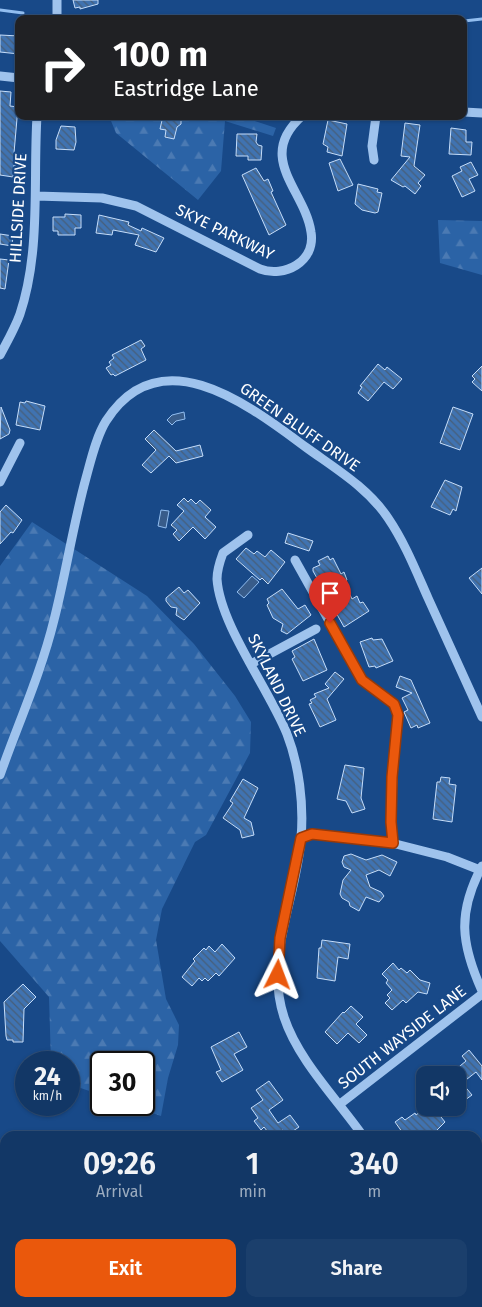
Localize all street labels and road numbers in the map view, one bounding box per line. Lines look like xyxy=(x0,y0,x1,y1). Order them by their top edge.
street label: HILLSIDE DRIVE xyxy=(6,153,30,263)
street label: SKYE PARKWAY xyxy=(173,200,277,264)
street label: GREEN BLUFF DRIVE xyxy=(236,378,364,476)
street label: SKYLAND DRIVE xyxy=(244,631,310,739)
street label: SOUTH WAYSIDE LANE xyxy=(334,981,470,1093)

